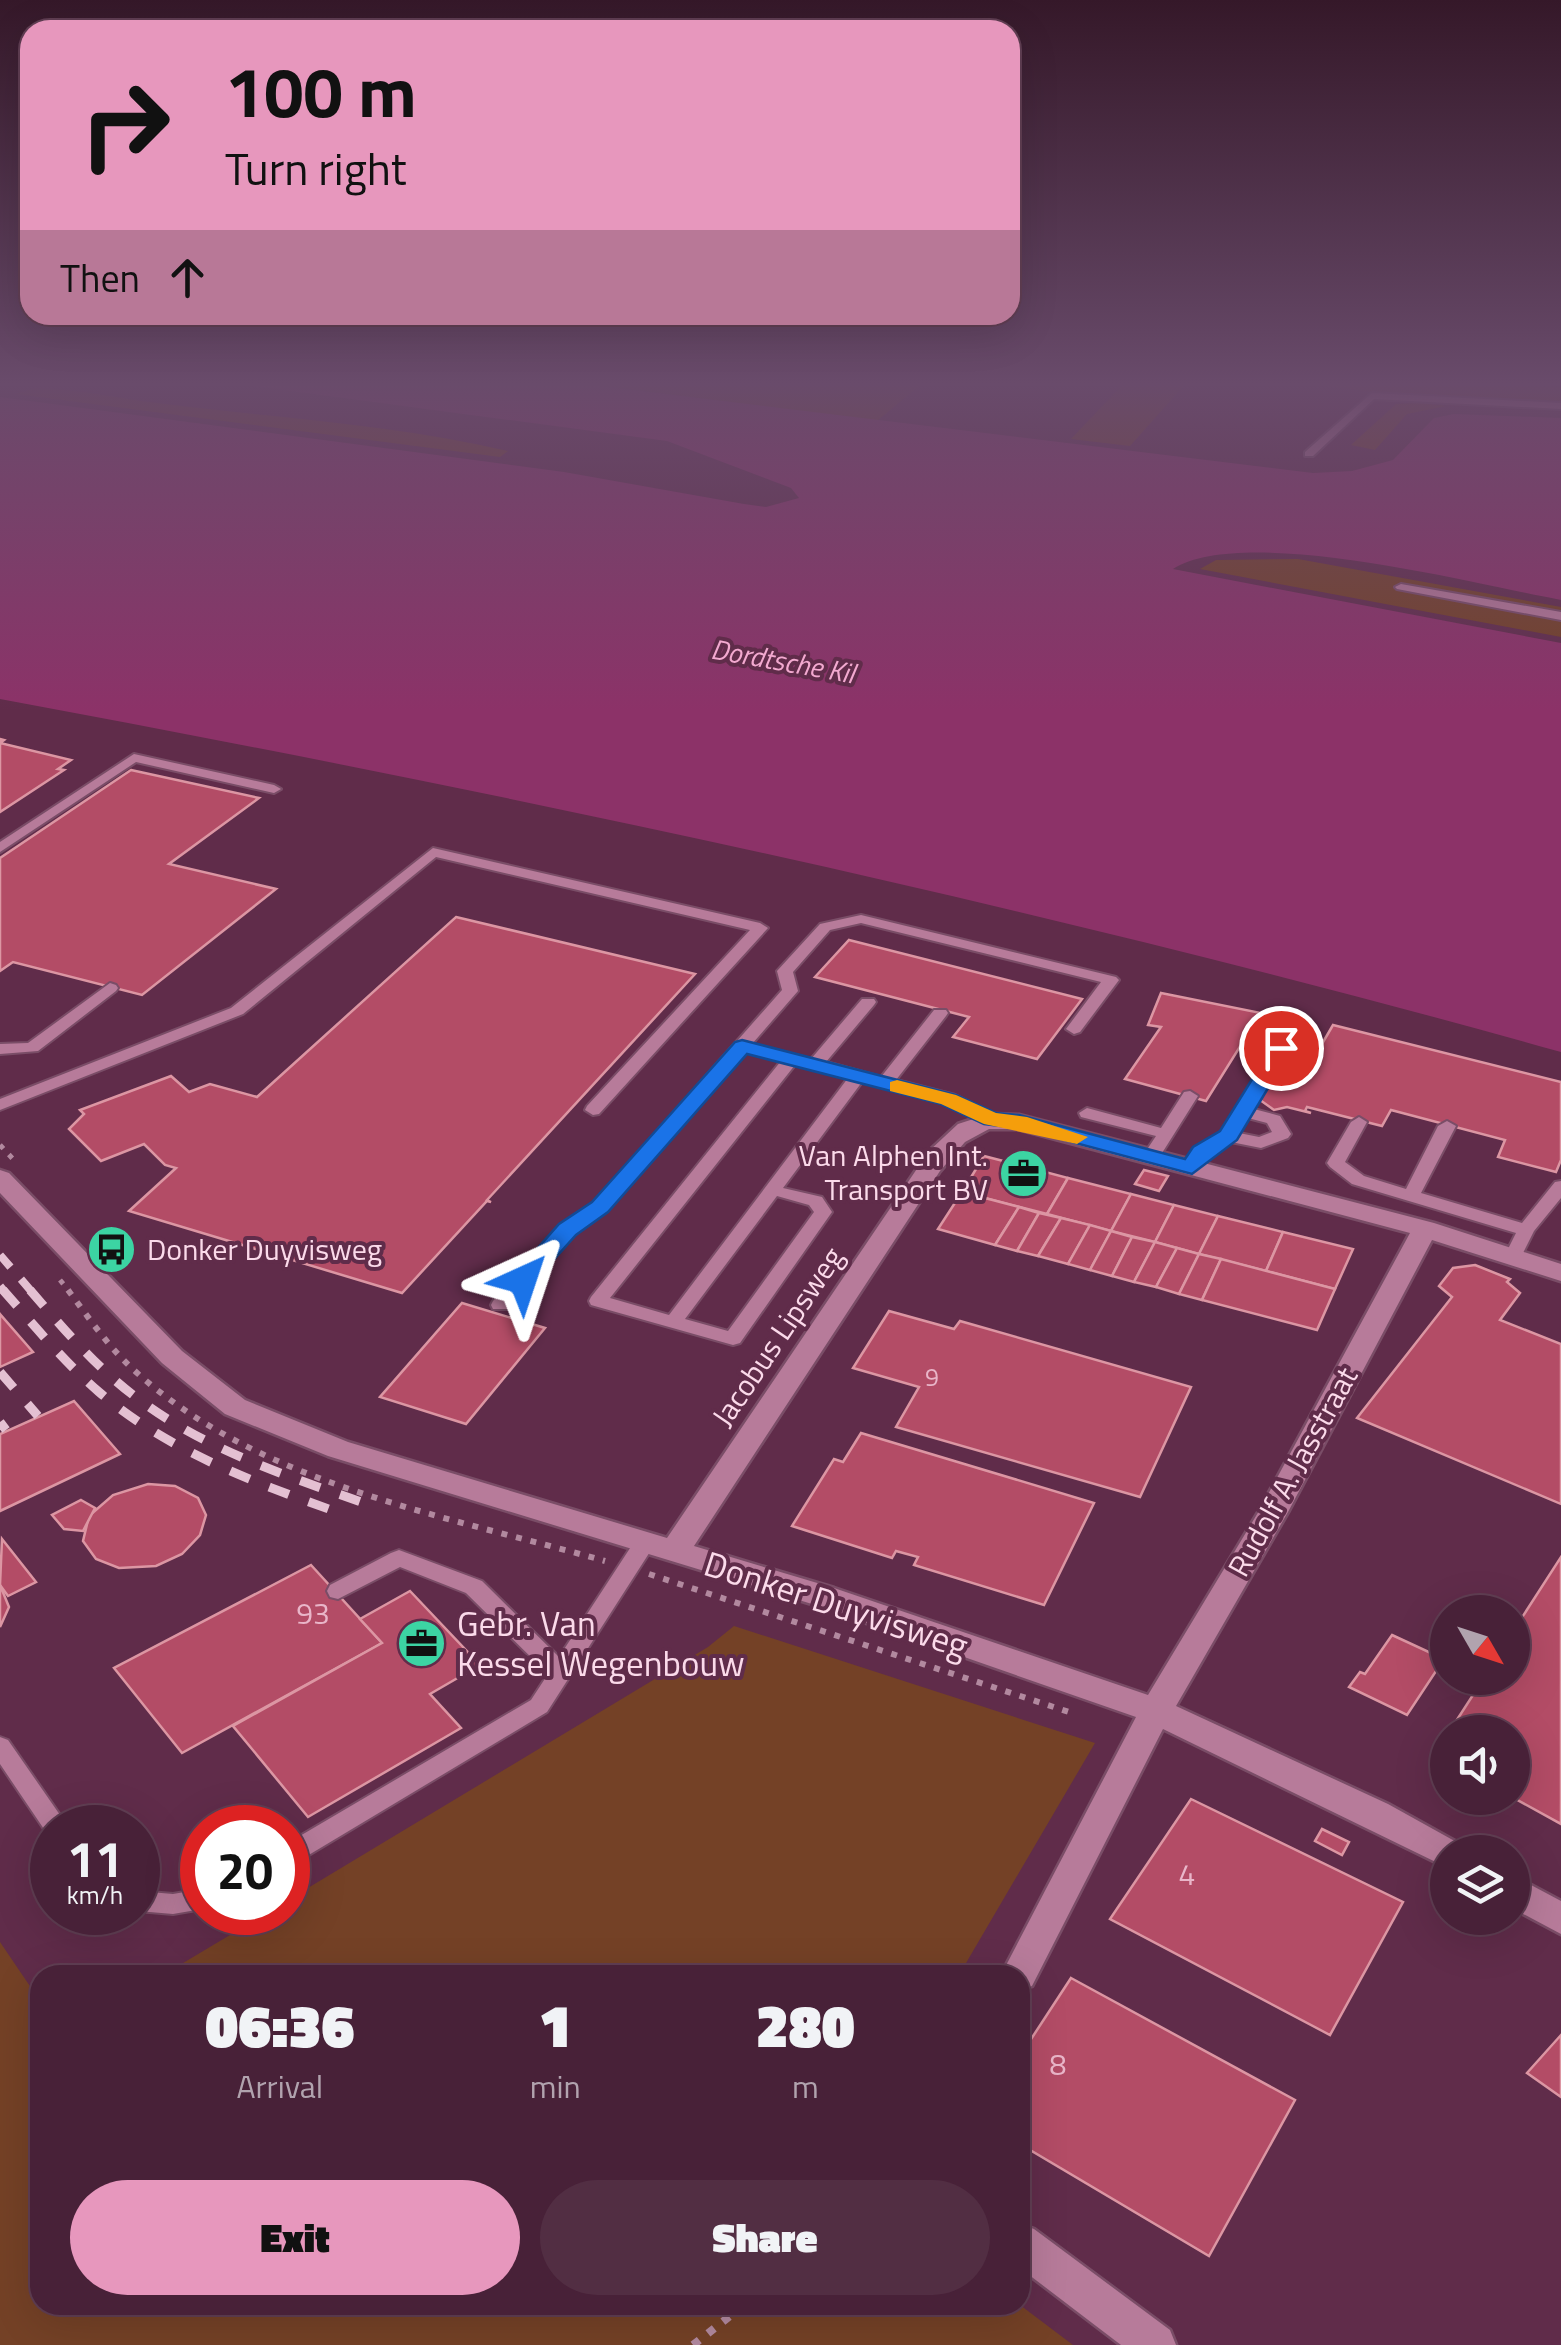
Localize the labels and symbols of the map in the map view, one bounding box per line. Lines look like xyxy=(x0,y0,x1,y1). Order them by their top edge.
water label: Dordtsche Kil xyxy=(708,627,861,695)
pin xyxy=(1239,1006,1324,1091)
place label: Van Alphen Int. Transport BV xyxy=(799,1132,988,1212)
office icon: Van Alphen Int. Transport BV xyxy=(997,1147,1049,1199)
bus stop icon: Donker Duyvisweg xyxy=(86,1224,138,1276)
place label: Donker Duyvisweg xyxy=(147,1226,382,1272)
position arrow xyxy=(471,1228,575,1332)
street label: Jacobus Lipsweg xyxy=(700,1237,855,1436)
house number: 9 xyxy=(925,1358,939,1396)
street label: Rudolf A. Jasstraat xyxy=(1215,1358,1369,1585)
street label: Donker Duyvisweg xyxy=(697,1536,975,1672)
house number: 93 xyxy=(296,1590,330,1636)
north arrow xyxy=(1430,1595,1530,1695)
place label: Gebr. Van Kessel Wegenbouw xyxy=(457,1596,745,1690)
office icon: Gebr. Van Kessel Wegenbouw xyxy=(396,1618,448,1670)
speed limit sign: 20 xyxy=(180,1805,310,1935)
house number: 4 xyxy=(1179,1851,1195,1897)
house number: 8 xyxy=(1050,2041,1066,2087)

